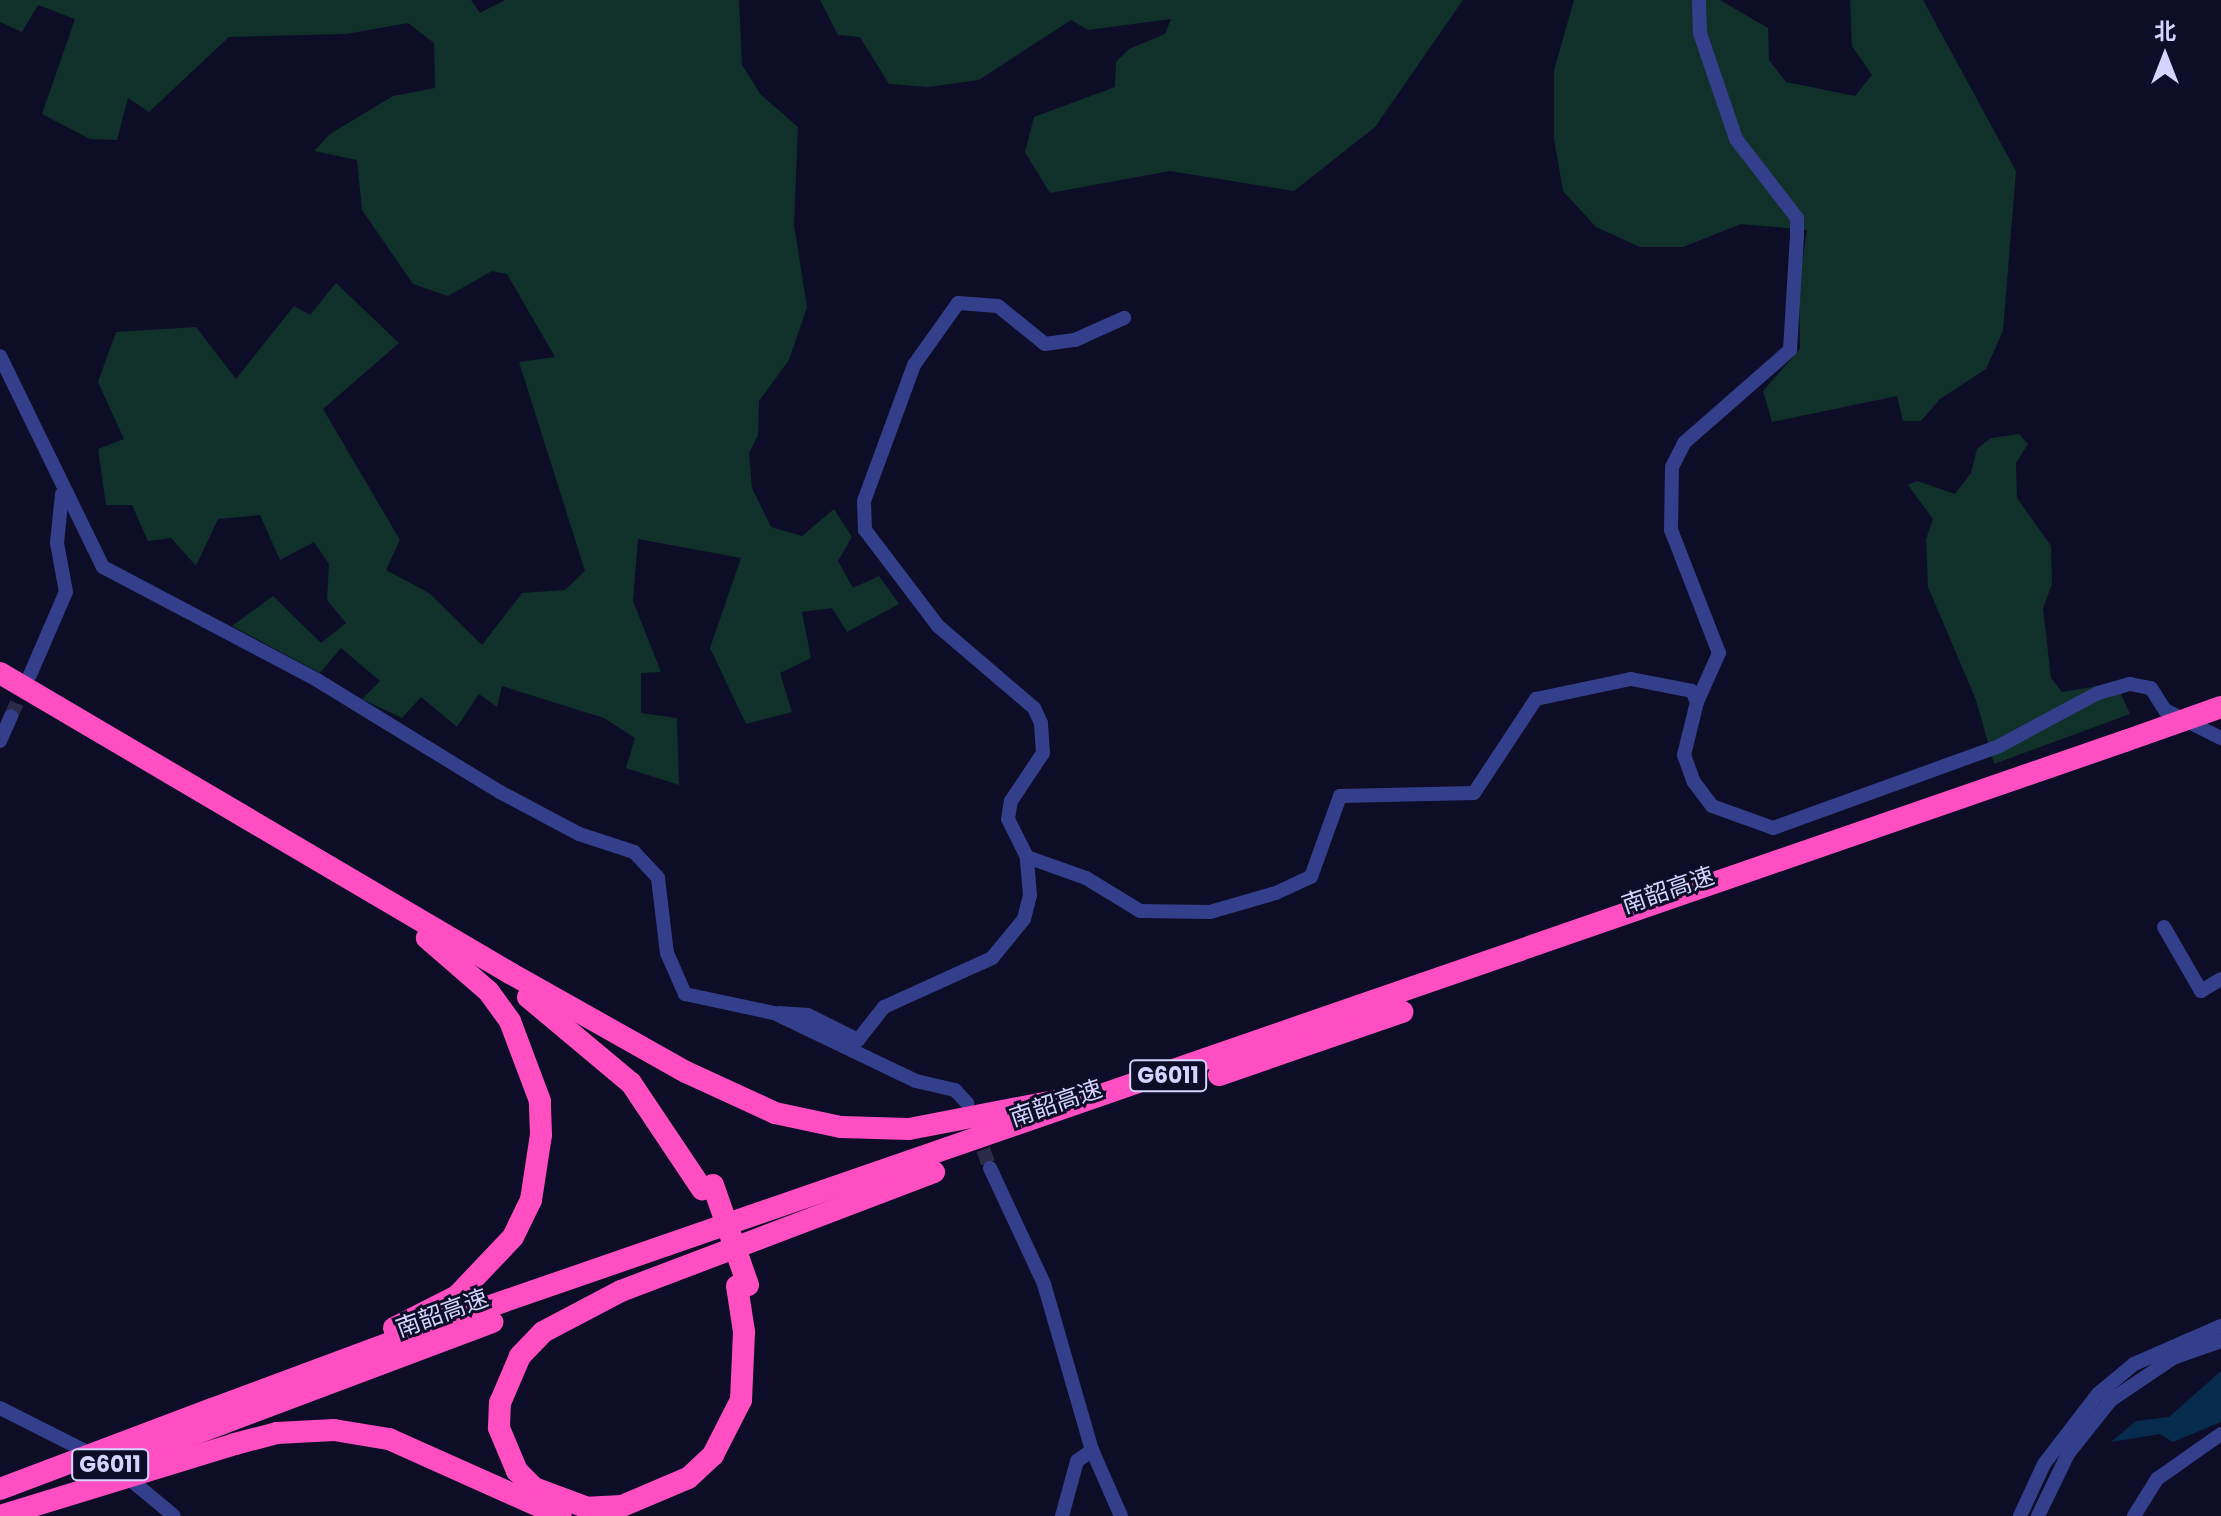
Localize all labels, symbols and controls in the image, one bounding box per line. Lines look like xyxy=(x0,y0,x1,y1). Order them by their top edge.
north arrow xyxy=(2125,16,2205,96)
text: 北 xyxy=(2154,16,2176,47)
street label: 南韶高速 xyxy=(1618,861,1718,919)
road number: G6011 xyxy=(1128,1058,1208,1094)
street label: 南韶高速 xyxy=(1006,1074,1106,1132)
street label: 南韶高速 xyxy=(392,1283,492,1343)
road number: G6011 xyxy=(70,1447,150,1483)

